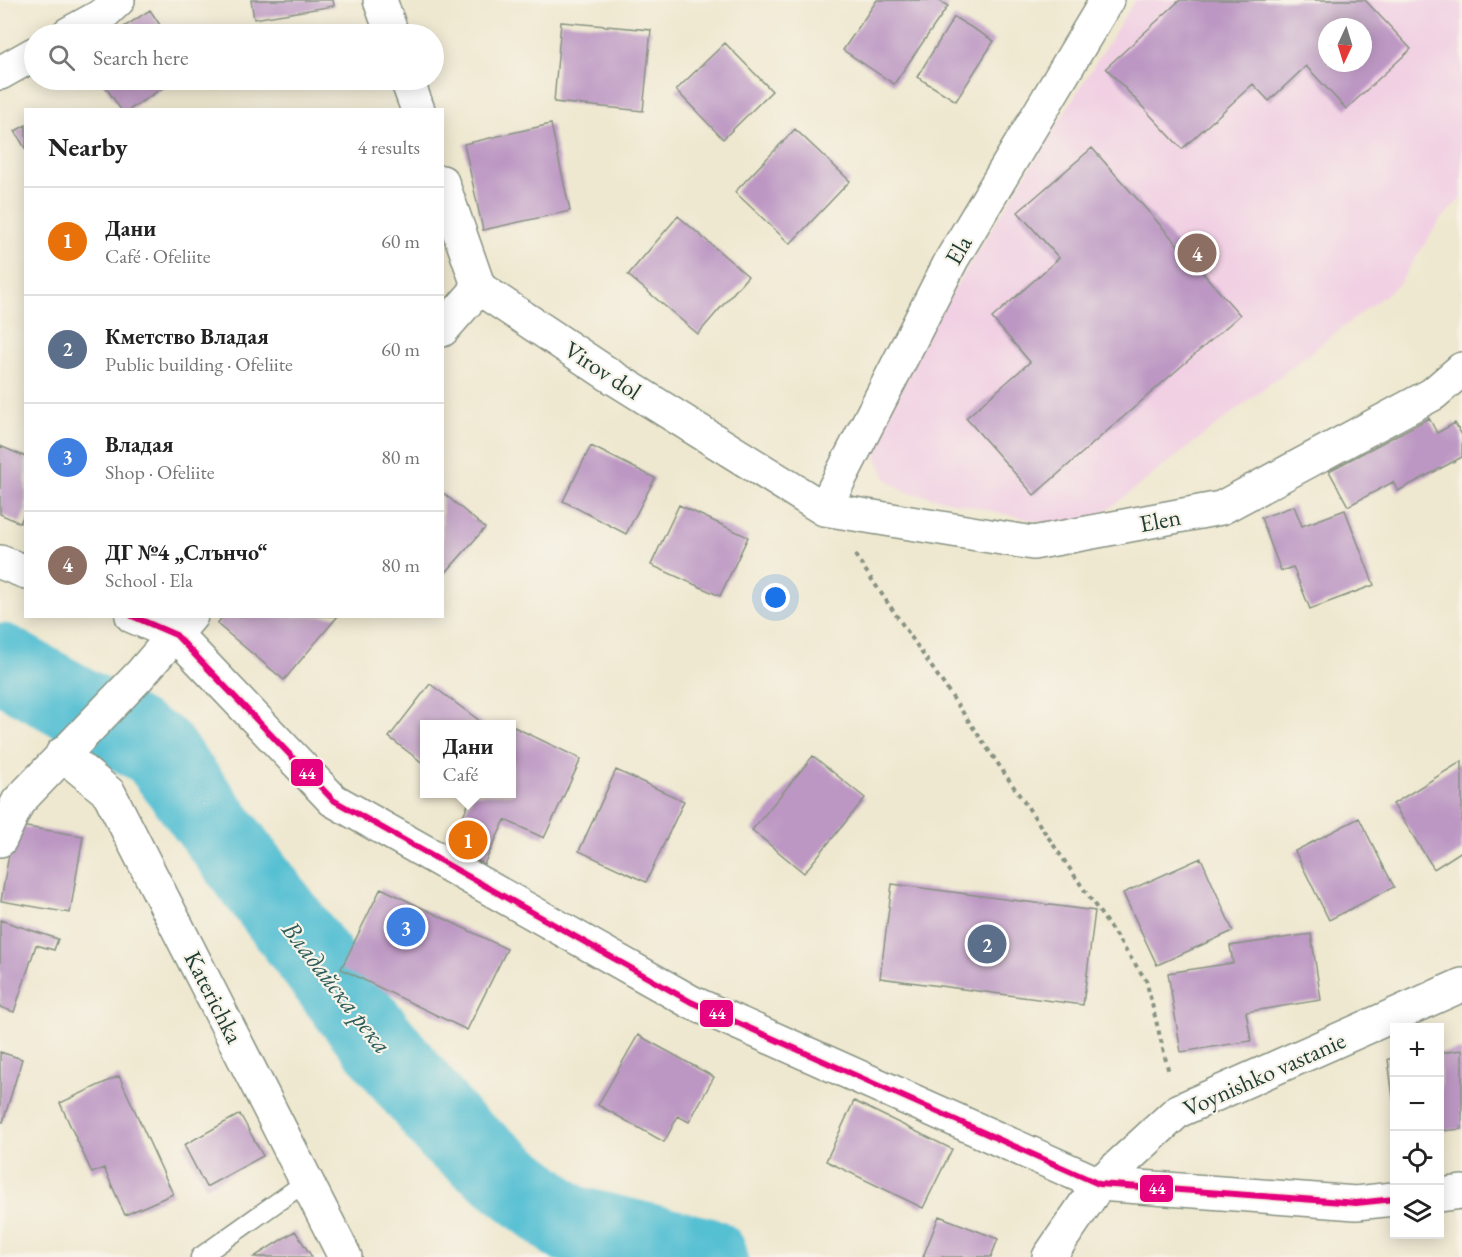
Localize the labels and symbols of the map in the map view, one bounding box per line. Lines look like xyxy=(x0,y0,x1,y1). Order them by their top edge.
north arrow xyxy=(1318,18,1372,72)
street label: Ela xyxy=(937,229,979,270)
pin: 4 xyxy=(1178,230,1216,276)
street label: Virov dol xyxy=(559,334,648,406)
street label: Elen xyxy=(1137,501,1184,539)
your location xyxy=(761,583,790,612)
line badge: 44 xyxy=(290,758,324,787)
text: 44 xyxy=(299,763,316,784)
pin: 1 xyxy=(448,818,488,862)
pin: 3 xyxy=(386,904,426,950)
water label: Владайска река xyxy=(274,913,400,1060)
pin: 2 xyxy=(968,922,1006,966)
street label: Katerichka xyxy=(178,946,251,1049)
line badge: 44 xyxy=(699,999,734,1028)
text: 44 xyxy=(709,1003,726,1024)
street label: Voynishko vastanie xyxy=(1178,1024,1350,1124)
line badge: 44 xyxy=(1139,1174,1174,1203)
text: 44 xyxy=(1149,1178,1166,1199)

